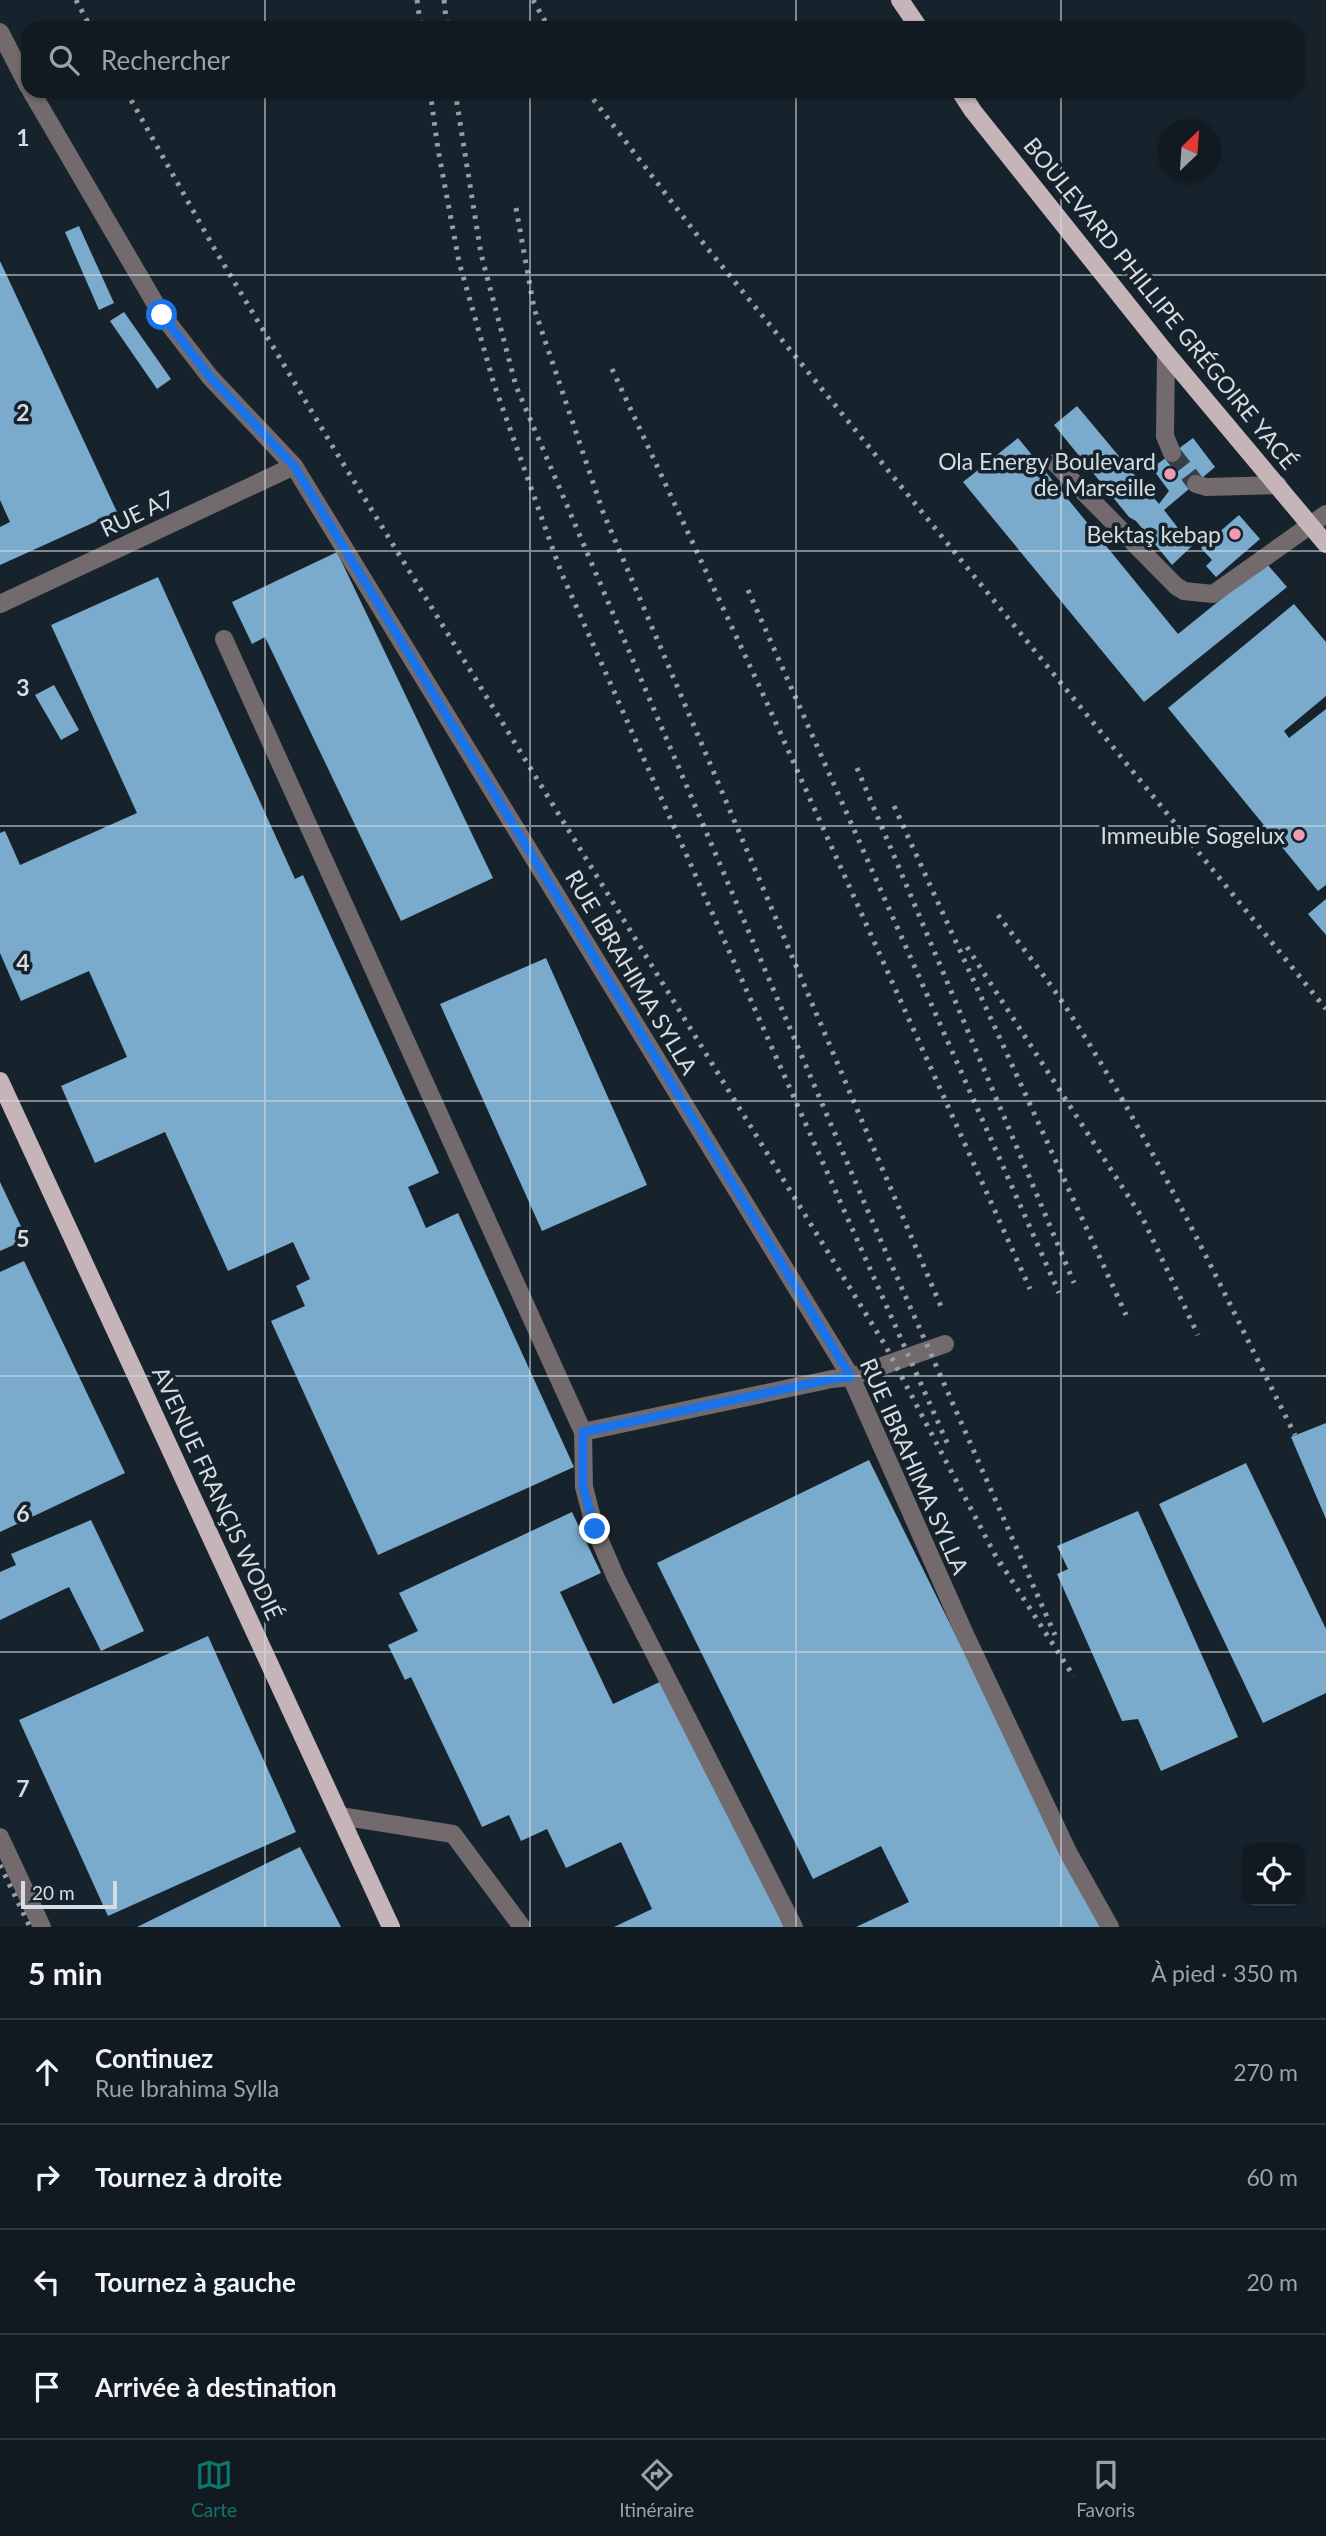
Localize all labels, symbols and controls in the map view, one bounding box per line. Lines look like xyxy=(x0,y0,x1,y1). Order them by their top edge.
search box xyxy=(21,21,1305,98)
icon: search xyxy=(45,41,83,79)
text: Rechercher xyxy=(101,44,230,76)
north arrow xyxy=(1158,119,1221,182)
text: 1 xyxy=(16,123,30,151)
street label: BOULEVARD PHILLIPE GRÉGOIRE YACÉ xyxy=(1018,131,1304,475)
route start xyxy=(146,299,177,330)
text: 2 xyxy=(16,398,30,426)
place label: Ola Energy Boulevard de Marseille xyxy=(938,447,1156,501)
marker: Ola Energy Boulevard de Marseille xyxy=(1162,466,1178,482)
street label: RUE A7 xyxy=(95,484,179,542)
place label: Bektaş kebap xyxy=(1087,520,1221,548)
marker: Bektaş kebap xyxy=(1227,526,1243,542)
text: 3 xyxy=(16,673,30,701)
place label: Immeuble Sogelux xyxy=(1101,821,1286,849)
marker: Immeuble Sogelux xyxy=(1291,827,1307,843)
street label: RUE IBRAHIMA SYLLA xyxy=(560,865,704,1080)
text: 4 xyxy=(16,948,30,976)
text: 5 xyxy=(16,1224,30,1252)
street label: RUE IBRAHIMA SYLLA xyxy=(855,1354,975,1579)
street label: AVENUE FRANÇIS WODIÉ xyxy=(147,1362,289,1624)
text: 6 xyxy=(16,1499,30,1527)
route end xyxy=(579,1513,610,1544)
text: 7 xyxy=(16,1774,30,1802)
map controls xyxy=(1242,1843,1305,1906)
button: locate xyxy=(1242,1843,1305,1906)
scale bar xyxy=(21,1878,117,1910)
text: 20 m xyxy=(32,1881,75,1904)
text: 5 min xyxy=(28,1955,102,1991)
text: À pied · 350 m xyxy=(1151,1959,1298,1987)
text: Continuez xyxy=(95,2042,213,2074)
icon: ahead xyxy=(28,2053,66,2091)
text: 270 m xyxy=(1233,2058,1298,2086)
text: Rue Ibrahima Sylla xyxy=(95,2074,279,2102)
icon: right xyxy=(28,2158,66,2196)
text: Tournez à droite xyxy=(95,2161,282,2193)
text: 60 m xyxy=(1247,2163,1298,2191)
icon: left xyxy=(28,2263,66,2301)
text: Tournez à gauche xyxy=(95,2266,296,2298)
text: 20 m xyxy=(1247,2268,1298,2296)
icon: arrive xyxy=(28,2368,66,2406)
text: Arrivée à destination xyxy=(95,2371,337,2403)
tab: Carte xyxy=(191,2456,237,2521)
tab: Itinéraire xyxy=(619,2456,694,2521)
tab: Favoris xyxy=(1076,2456,1135,2521)

